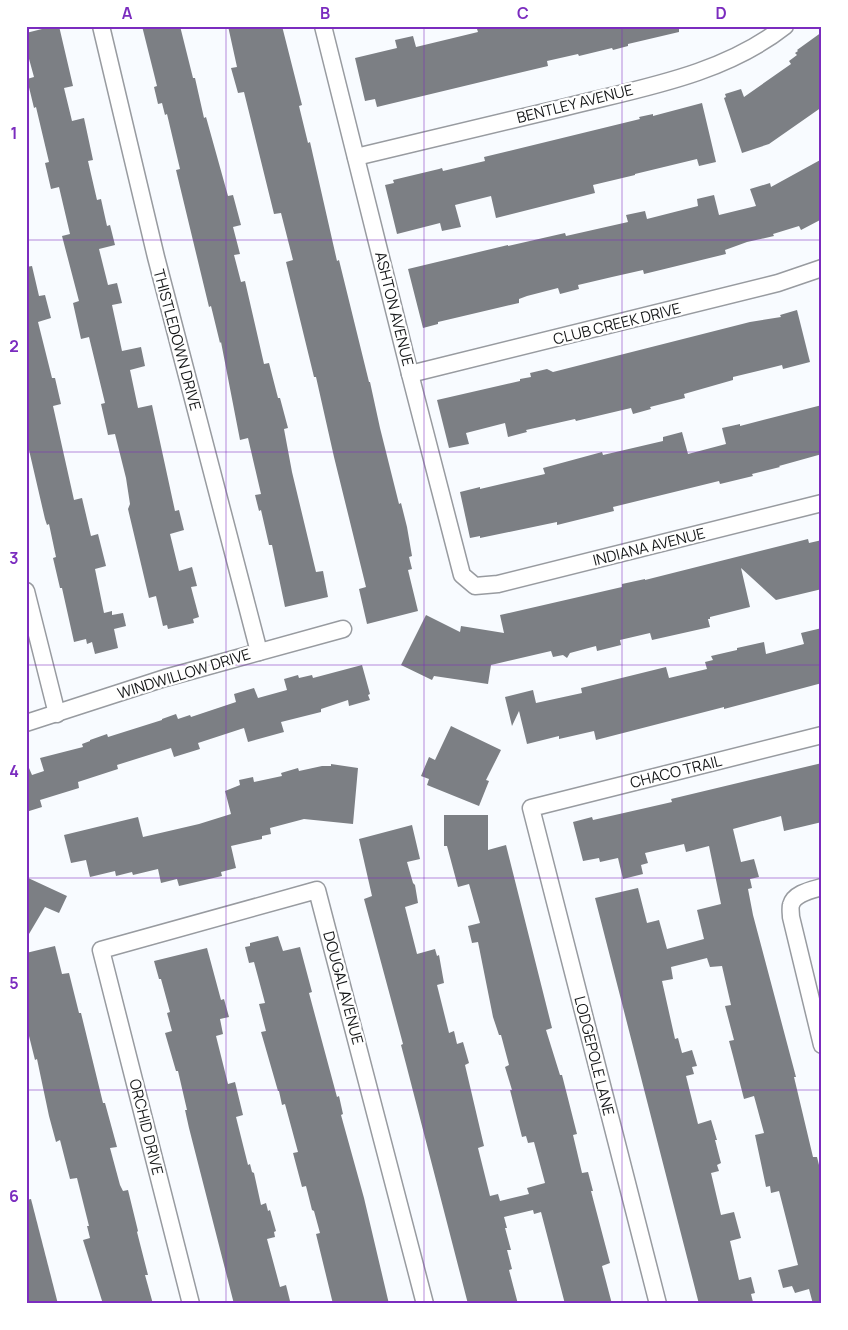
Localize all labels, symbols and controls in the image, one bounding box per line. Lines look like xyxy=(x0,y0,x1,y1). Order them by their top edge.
text: A xyxy=(122,2,133,24)
text: B xyxy=(320,2,330,24)
text: C xyxy=(517,2,529,24)
text: D xyxy=(715,2,727,24)
street label: BENTLEY AVENUE xyxy=(514,79,635,128)
text: 1 xyxy=(10,122,18,144)
street label: ASHTON AVENUE xyxy=(370,249,419,368)
street label: THISTLEDOWN DRIVE xyxy=(149,267,206,413)
street label: CLUB CREEK DRIVE xyxy=(551,298,683,350)
text: 2 xyxy=(9,335,19,357)
street label: INDIANA AVENUE xyxy=(591,522,707,571)
text: 3 xyxy=(9,547,19,569)
street label: WINDWILLOW DRIVE xyxy=(115,643,253,704)
street label: CHACO TRAIL xyxy=(628,750,724,793)
text: 4 xyxy=(9,760,19,782)
street label: DOUGAL AVENUE xyxy=(318,929,369,1047)
text: 5 xyxy=(9,972,19,994)
street label: LODGEPOLE LANE xyxy=(569,994,619,1118)
street label: ORCHID DRIVE xyxy=(124,1077,169,1177)
text: 6 xyxy=(9,1185,19,1207)

